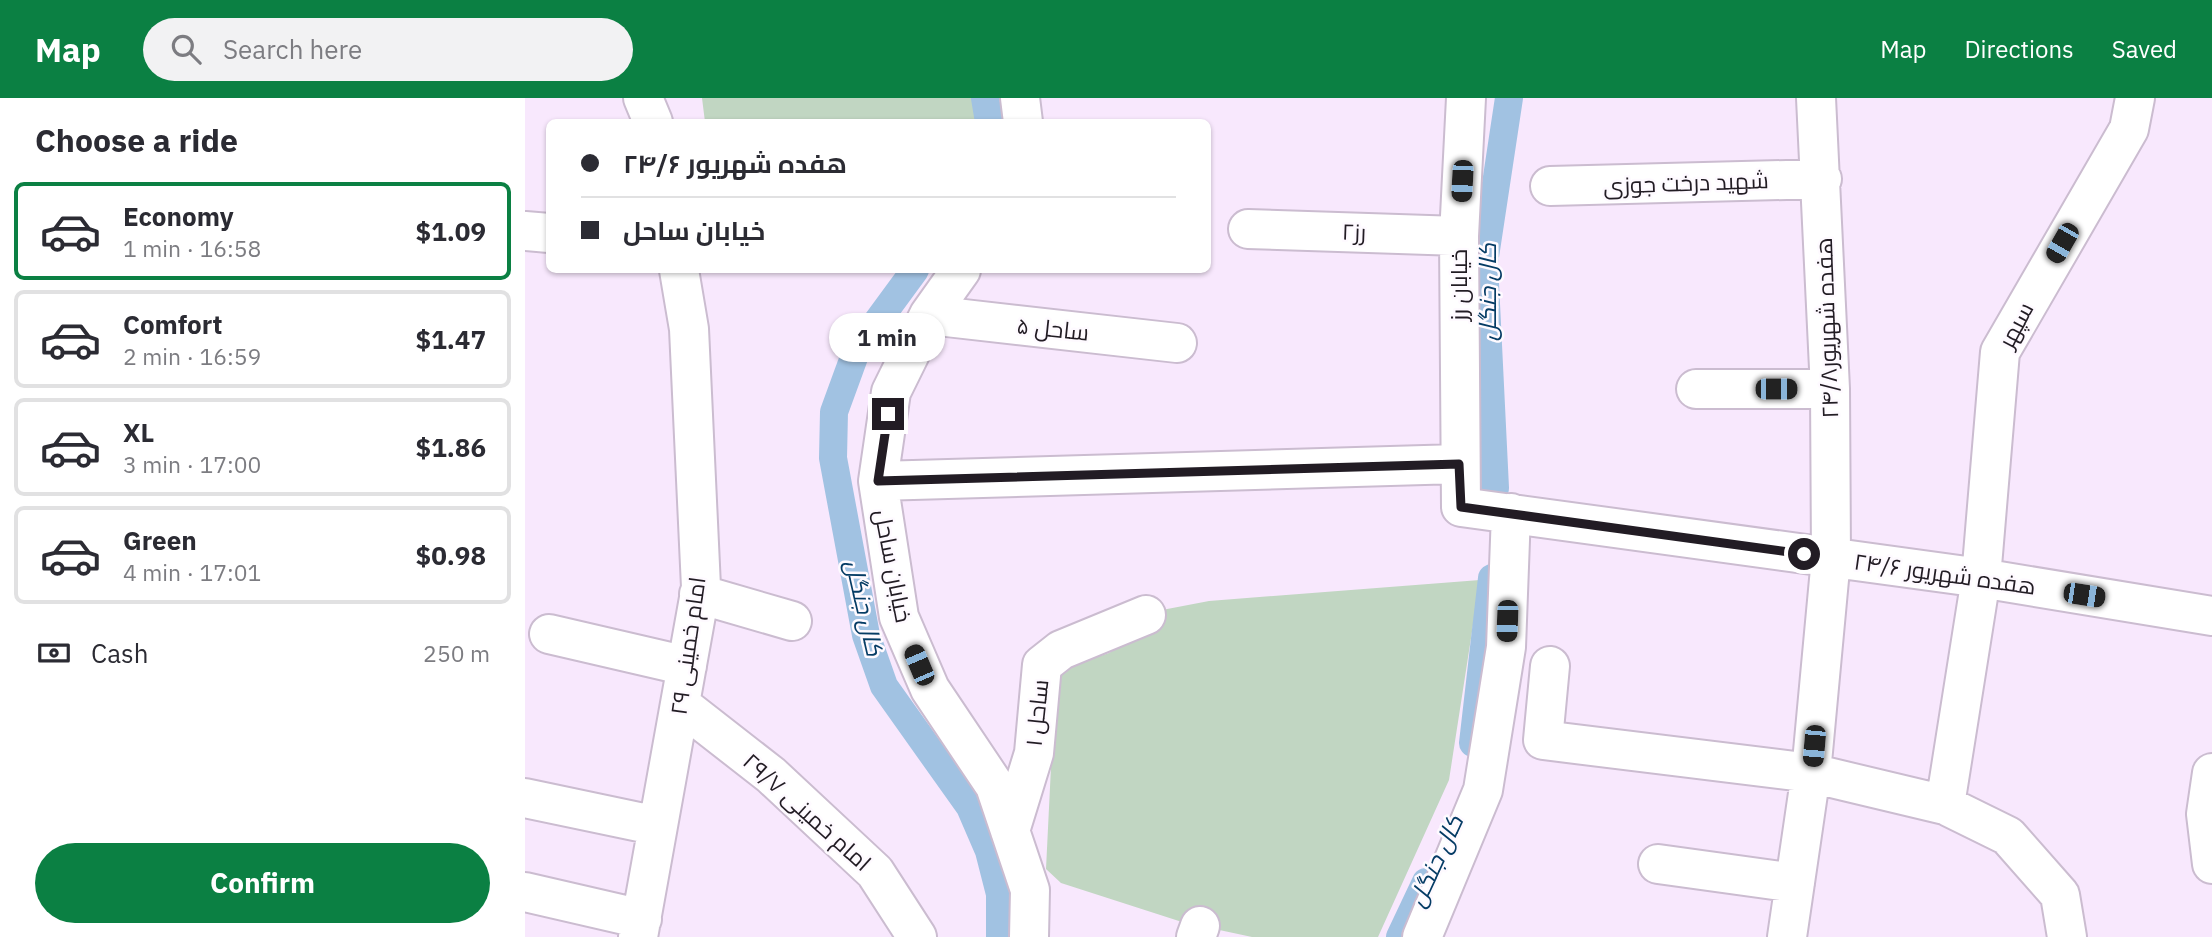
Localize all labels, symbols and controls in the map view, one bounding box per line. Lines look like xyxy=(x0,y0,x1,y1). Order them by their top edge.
search box xyxy=(143,18,633,81)
text: Map xyxy=(35,28,101,71)
icon: search xyxy=(167,30,205,68)
text: Search here xyxy=(223,32,362,66)
text: Map xyxy=(1880,33,1926,65)
text: Directions xyxy=(1964,33,2074,65)
text: Saved xyxy=(2112,33,2177,65)
text: Choose a ride xyxy=(35,119,238,161)
text: هفده شهریور ۲۴/۶ xyxy=(623,146,847,180)
car xyxy=(1451,159,1474,203)
street label: شهید درخت جوزی xyxy=(1603,164,1769,200)
text: Economy xyxy=(123,199,234,233)
icon: car xyxy=(39,200,102,263)
text: خیابان ساحل xyxy=(623,213,765,247)
text: $1.09 xyxy=(416,214,486,248)
street label: رز۲ xyxy=(1341,216,1367,246)
car xyxy=(2043,220,2082,266)
text: 1 min · 16:58 xyxy=(123,233,261,263)
street label: هفده شهریور۲۴/۸ xyxy=(1808,237,1844,419)
water label: کال جنگل xyxy=(1471,243,1503,341)
street label: خیابان رز xyxy=(1443,249,1473,323)
street label: سپهر xyxy=(1990,296,2040,354)
text: Comfort xyxy=(123,307,222,341)
icon: car xyxy=(39,308,102,371)
street label: ساحل ۵ xyxy=(1015,309,1091,347)
callout: 1 min xyxy=(830,313,946,362)
text: $1.47 xyxy=(416,322,486,356)
text: 1 min xyxy=(857,322,917,352)
text: 2 min · 16:59 xyxy=(123,341,261,371)
car xyxy=(1756,379,1798,400)
route end xyxy=(872,398,904,430)
text: XL xyxy=(123,415,154,449)
icon: car xyxy=(39,416,102,479)
text: $1.86 xyxy=(416,430,486,464)
text: 3 min · 17:00 xyxy=(123,449,261,479)
street label: خیابان ساحل xyxy=(868,507,920,625)
text: Green xyxy=(123,523,197,557)
icon: car xyxy=(39,524,102,587)
text: $0.98 xyxy=(416,538,486,572)
route start xyxy=(1788,538,1820,570)
street label: هفده شهریور ۲۴/۶ xyxy=(1852,545,2038,601)
water label: کال جنگل xyxy=(838,556,892,659)
text: 4 min · 17:01 xyxy=(123,557,261,587)
street label: امام خمینی ۲۹ xyxy=(662,575,714,717)
car xyxy=(2062,581,2107,609)
car xyxy=(1496,600,1519,642)
icon: cash xyxy=(35,634,73,672)
text: Cash xyxy=(91,636,148,670)
text: 250 m xyxy=(423,638,490,668)
car xyxy=(902,642,937,688)
street label: ساحل ۱ xyxy=(1018,678,1054,748)
car xyxy=(1802,724,1827,768)
street label: امام خمینی ۲۹/۷ xyxy=(736,746,878,878)
water label: کال جنگل xyxy=(1400,809,1470,912)
button: Confirm xyxy=(35,843,490,923)

